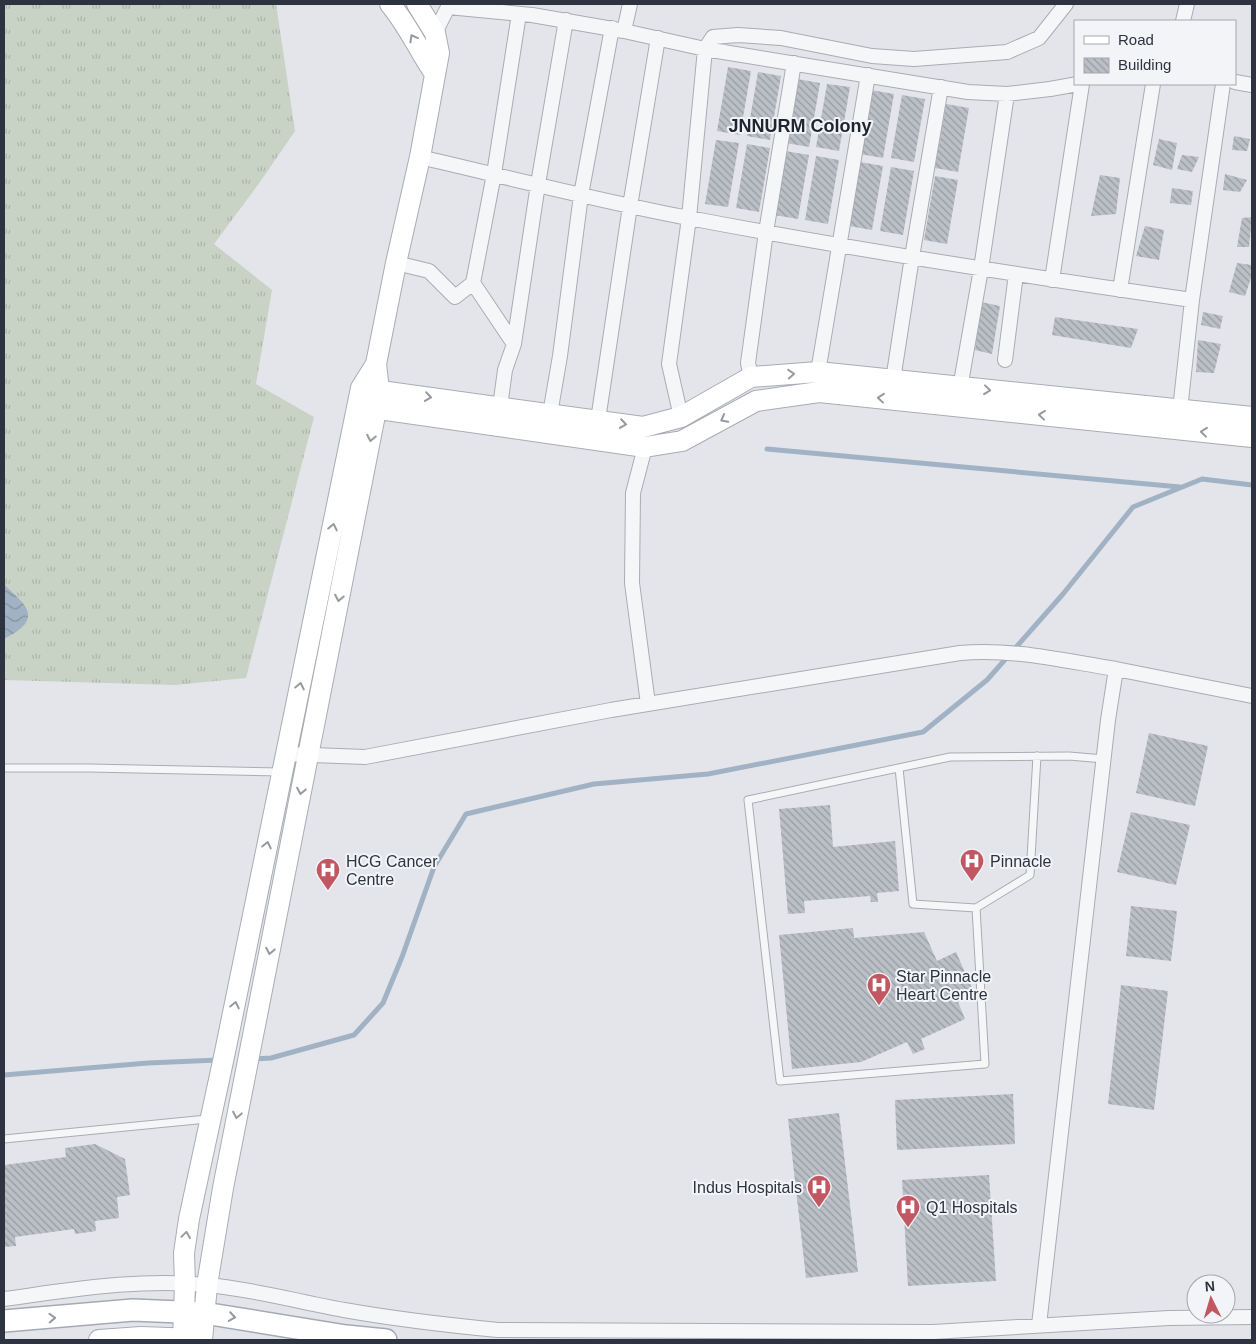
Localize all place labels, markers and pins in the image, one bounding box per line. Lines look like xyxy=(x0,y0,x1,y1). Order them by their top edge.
hospital icon: Pinnacle xyxy=(959,848,985,882)
place label: HCG Cancer Centre xyxy=(346,853,438,888)
place label: Pinnacle xyxy=(990,853,1051,870)
hospital icon: HCG Cancer Centre xyxy=(315,857,341,891)
place label: Star Pinnacle Heart Centre xyxy=(896,968,991,1003)
hospital icon: Star Pinnacle Heart Centre xyxy=(866,972,892,1006)
hospital icon: Indus Hospitals xyxy=(806,1174,832,1208)
place label: Indus Hospitals xyxy=(693,1179,802,1196)
hospital icon: Q1 Hospitals xyxy=(895,1194,921,1228)
place label: Q1 Hospitals xyxy=(926,1199,1018,1216)

